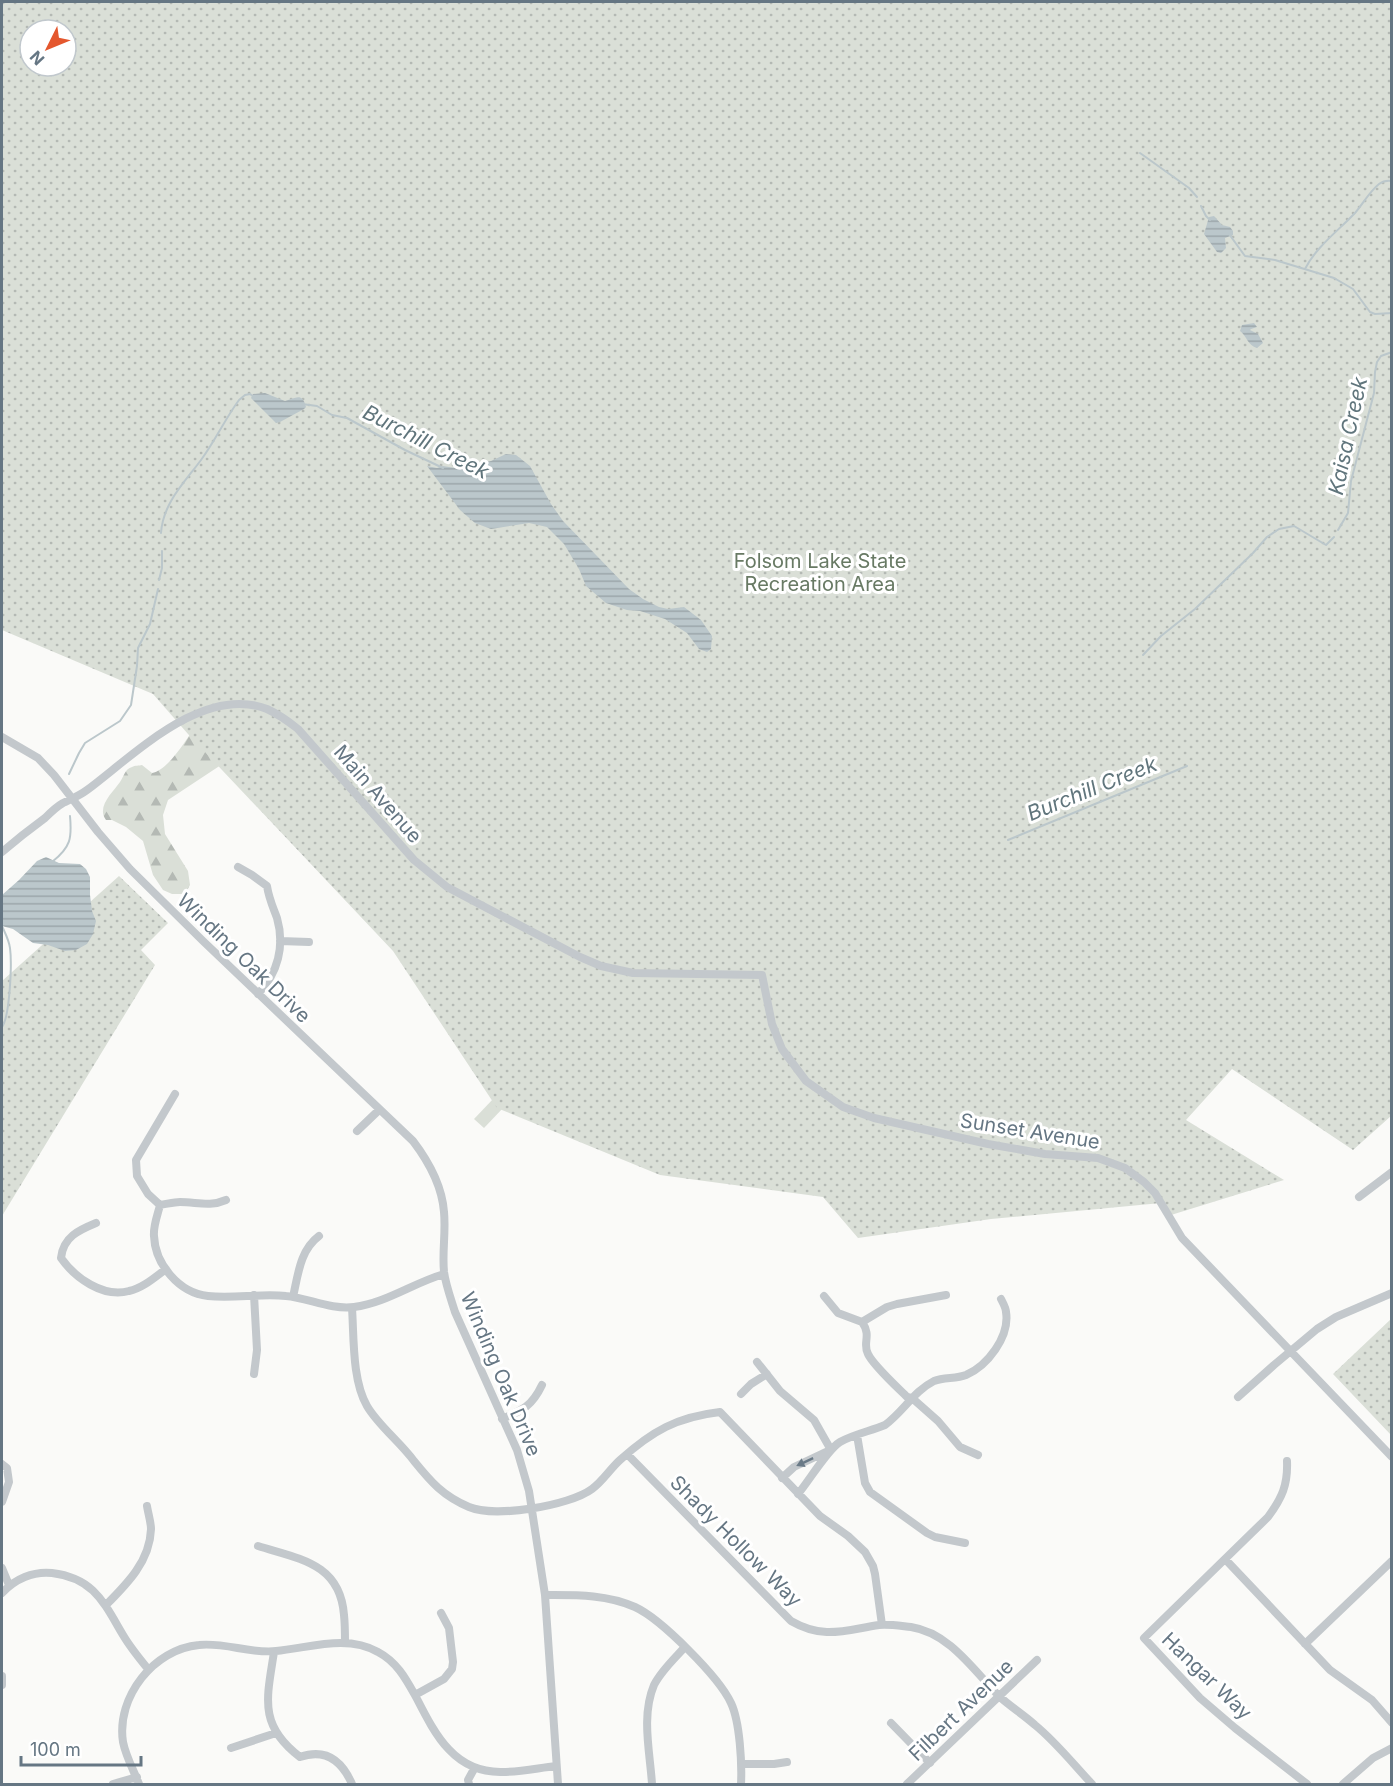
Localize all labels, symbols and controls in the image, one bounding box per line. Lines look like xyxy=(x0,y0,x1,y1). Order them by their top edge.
north arrow xyxy=(18,18,78,78)
text: N xyxy=(26,47,49,70)
water label: Kaisa Creek xyxy=(1323,374,1372,497)
water label: Burchill Creek xyxy=(359,399,494,484)
park label: Folsom Lake State Recreation Area xyxy=(734,549,906,596)
street label: Main Avenue xyxy=(329,740,427,848)
water label: Burchill Creek xyxy=(1023,751,1161,826)
street label: Winding Oak Drive xyxy=(172,888,316,1028)
street label: Sunset Avenue xyxy=(958,1108,1102,1154)
street label: Winding Oak Drive xyxy=(456,1288,546,1460)
one-way arrow xyxy=(797,1458,814,1467)
street label: Shady Hollow Way xyxy=(665,1470,807,1612)
street label: Hangar Way xyxy=(1157,1627,1257,1725)
street label: Filbert Avenue xyxy=(904,1654,1018,1766)
scale bar xyxy=(21,1729,141,1767)
text: 100 m xyxy=(30,1739,81,1760)

